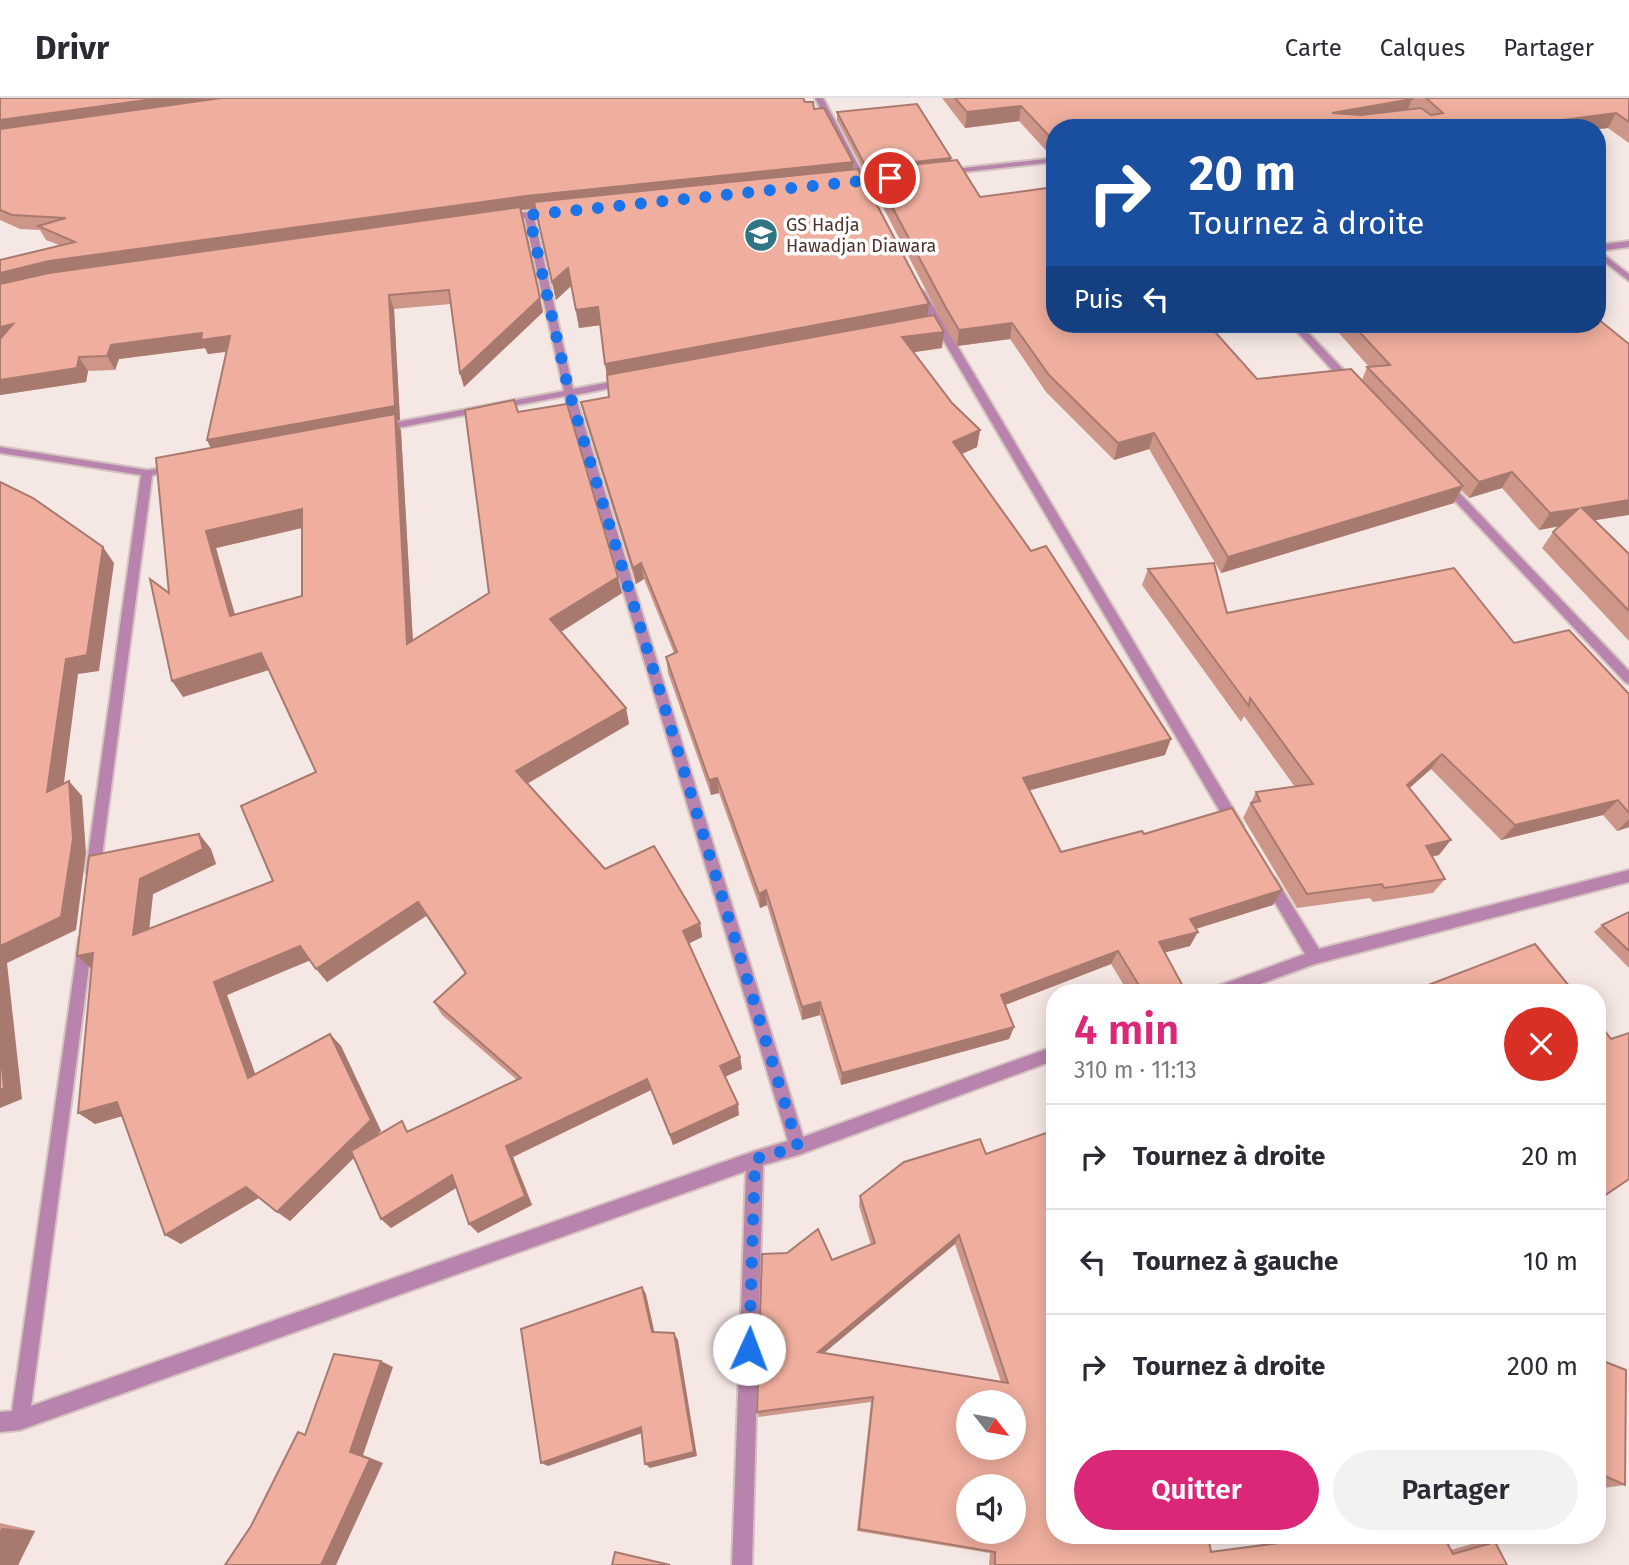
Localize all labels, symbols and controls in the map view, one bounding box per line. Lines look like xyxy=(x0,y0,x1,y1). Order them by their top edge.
text: Drivr xyxy=(35,28,109,68)
text: Carte xyxy=(1285,34,1342,62)
text: Calques xyxy=(1380,34,1465,62)
text: Partager xyxy=(1503,34,1594,62)
text: 20 m xyxy=(1189,144,1296,203)
icon: right xyxy=(1074,147,1165,238)
pin xyxy=(860,148,920,208)
icon: arrive xyxy=(871,159,909,197)
text: Tournez à droite xyxy=(1189,204,1425,242)
place label: GS Hadja Hawadjan Diawara xyxy=(786,214,936,257)
school or university icon: GS Hadja Hawadjan Diawara xyxy=(742,216,780,254)
icon: left xyxy=(1137,280,1175,318)
text: Puis xyxy=(1074,284,1123,315)
text: 4 min xyxy=(1074,1005,1179,1055)
button: close xyxy=(1504,1007,1578,1081)
text: 310 m · 11:13 xyxy=(1074,1056,1197,1084)
icon: right xyxy=(1074,1138,1112,1176)
text: Tournez à droite xyxy=(1133,1141,1325,1172)
text: 20 m xyxy=(1521,1141,1578,1172)
icon: left xyxy=(1074,1243,1112,1281)
text: Tournez à gauche xyxy=(1133,1246,1338,1277)
text: 10 m xyxy=(1523,1246,1578,1277)
position arrow xyxy=(712,1312,786,1386)
icon: right xyxy=(1074,1348,1112,1386)
text: Tournez à droite xyxy=(1133,1351,1325,1382)
text: 200 m xyxy=(1507,1351,1578,1382)
north arrow xyxy=(956,1390,1026,1460)
map controls xyxy=(956,1390,1026,1544)
button: Quitter xyxy=(1074,1450,1319,1530)
button: Partager xyxy=(1333,1450,1578,1530)
button: sound xyxy=(956,1474,1026,1544)

